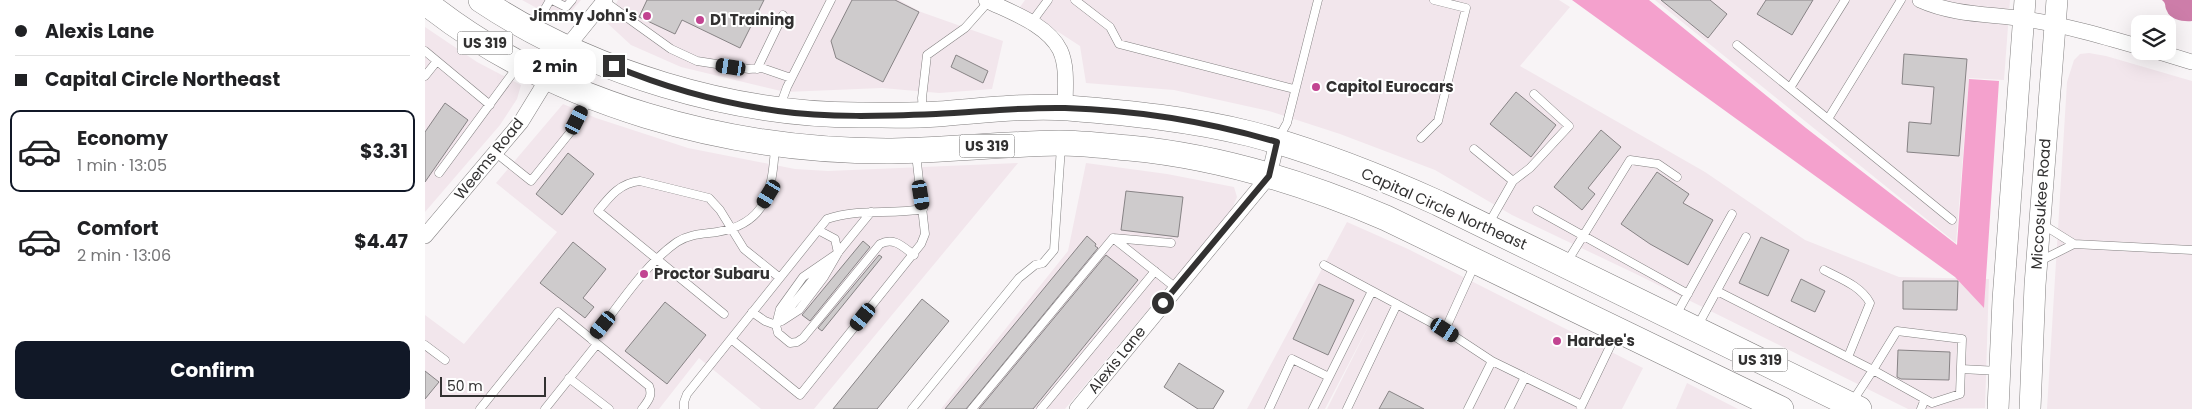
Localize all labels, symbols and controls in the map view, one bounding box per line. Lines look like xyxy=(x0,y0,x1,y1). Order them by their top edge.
place label: Jimmy John's xyxy=(529,5,637,26)
place label: D1 Training xyxy=(710,9,794,30)
marker: Jimmy John's xyxy=(641,10,653,22)
marker: D1 Training xyxy=(694,14,706,26)
map controls xyxy=(2131,15,2176,60)
button: layers xyxy=(2131,15,2176,60)
text: Alexis Lane xyxy=(45,18,154,45)
road number: US 319 xyxy=(457,32,513,54)
callout: 2 min xyxy=(514,48,597,84)
text: 2 min xyxy=(533,55,577,78)
route end xyxy=(603,55,625,77)
car xyxy=(715,57,746,77)
text: Capital Circle Northeast xyxy=(45,66,280,93)
place label: Capitol Eurocars xyxy=(1326,76,1454,97)
marker: Capitol Eurocars xyxy=(1310,81,1322,93)
car xyxy=(563,103,590,137)
street label: Weems Road xyxy=(449,113,528,204)
text: Economy xyxy=(77,125,168,152)
icon: car xyxy=(17,129,62,174)
road number: US 319 xyxy=(959,134,1015,158)
text: $3.31 xyxy=(360,138,408,165)
street label: Miccosukee Road xyxy=(2025,138,2056,270)
text: 1 min · 13:05 xyxy=(77,154,167,177)
street label: Capital Circle Northeast xyxy=(1358,162,1530,255)
car xyxy=(754,177,783,211)
car xyxy=(911,179,930,211)
text: Comfort xyxy=(77,215,159,242)
icon: car xyxy=(17,219,62,264)
text: $4.47 xyxy=(354,228,408,255)
text: 2 min · 13:06 xyxy=(77,244,171,267)
place label: Proctor Subaru xyxy=(654,263,770,284)
marker: Proctor Subaru xyxy=(638,268,650,280)
route start xyxy=(1152,292,1174,314)
car xyxy=(847,301,878,333)
car xyxy=(587,309,618,341)
car xyxy=(1428,316,1461,344)
street label: Alexis Lane xyxy=(1083,321,1150,398)
place label: Hardee's xyxy=(1567,330,1635,351)
marker: Hardee's xyxy=(1551,335,1563,347)
button: Confirm xyxy=(15,341,410,399)
road number: US 319 xyxy=(1733,348,1787,372)
scale bar xyxy=(440,374,546,397)
text: 50 m xyxy=(447,376,483,396)

